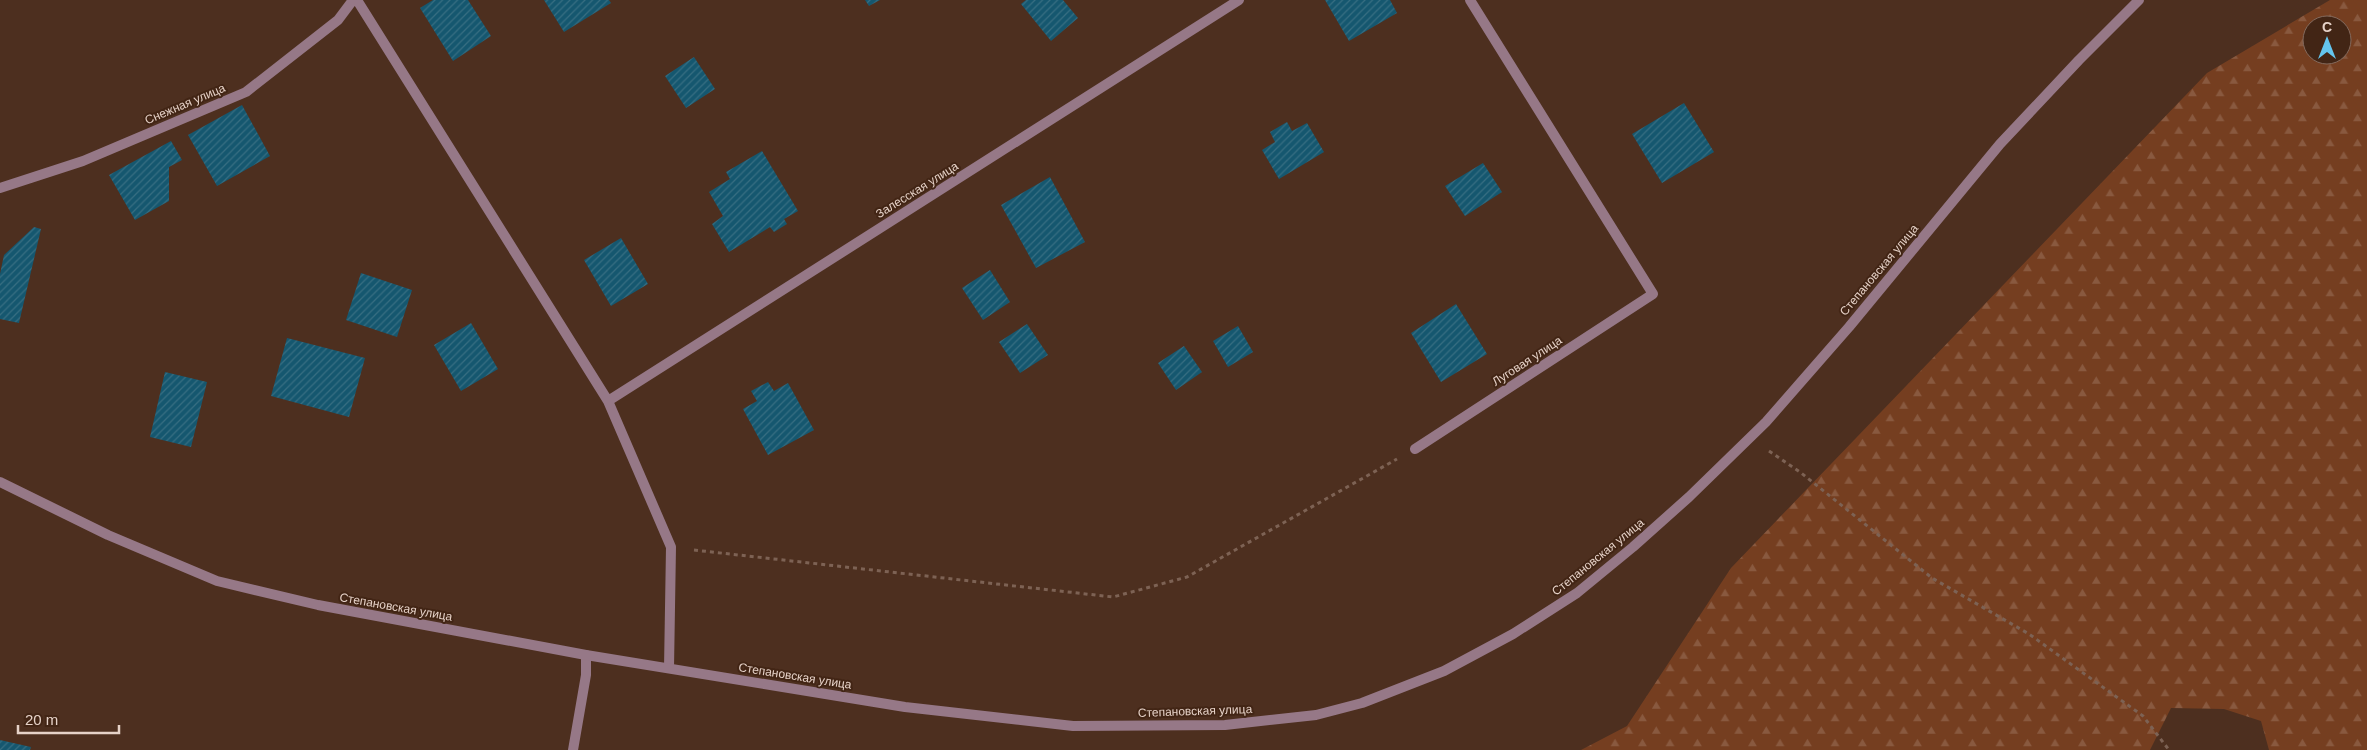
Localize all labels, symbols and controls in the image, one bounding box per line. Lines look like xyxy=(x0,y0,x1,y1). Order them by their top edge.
north arrow xyxy=(2302,15,2352,65)
text: С xyxy=(2322,19,2332,35)
street label: Снежная улица xyxy=(143,81,228,127)
street label: Залесская улица xyxy=(873,159,961,221)
street label: Степановская улица xyxy=(1837,221,1921,318)
street label: Луговая улица xyxy=(1489,333,1565,389)
street label: Степановская улица xyxy=(1549,515,1647,598)
street label: Степановская улица xyxy=(338,590,454,624)
street label: Степановская улица xyxy=(737,660,853,692)
scale bar xyxy=(18,702,119,734)
street label: Степановская улица xyxy=(1138,702,1253,720)
text: 20 m xyxy=(25,711,58,728)

